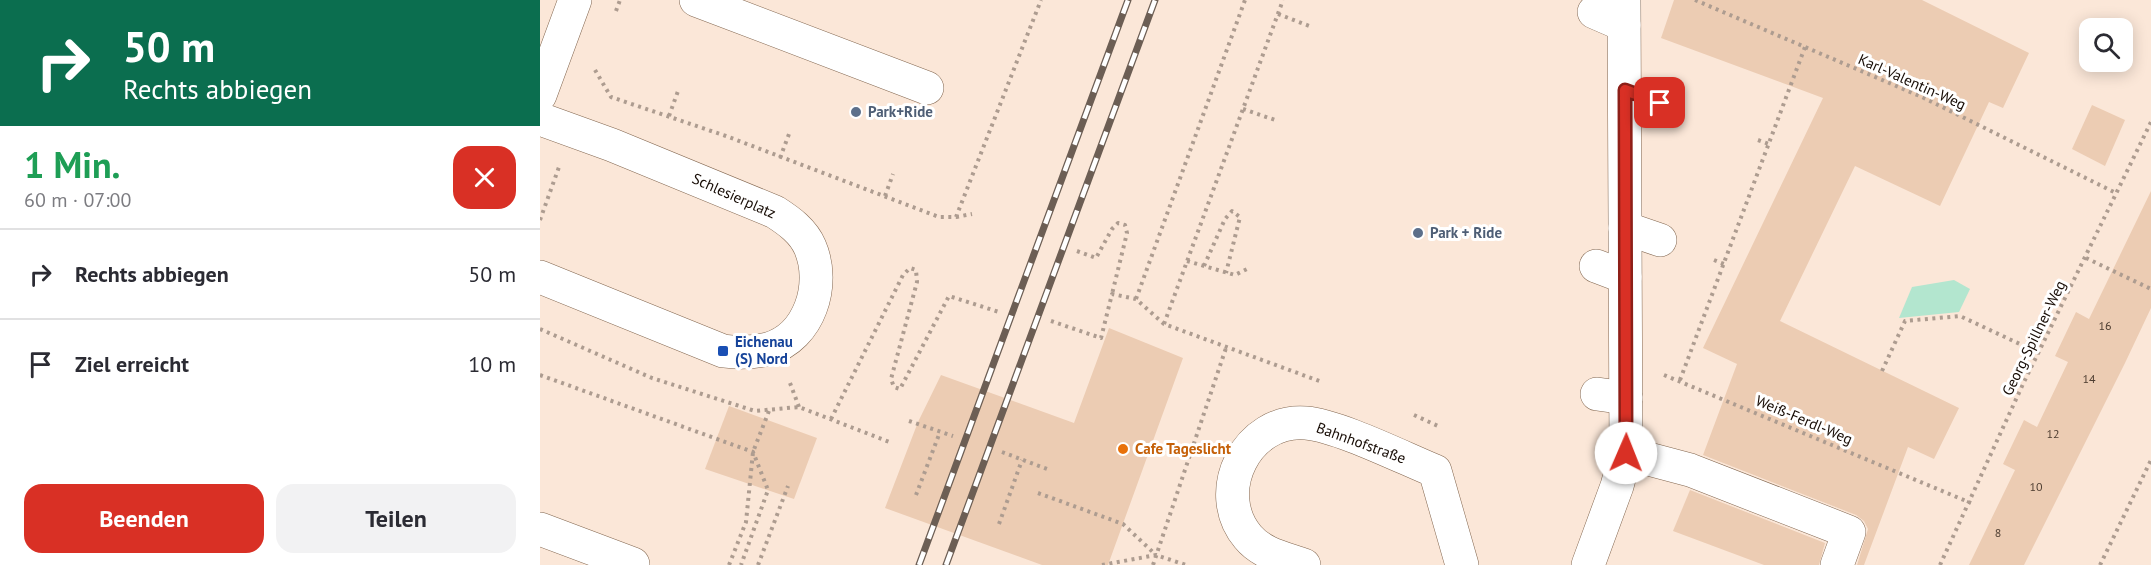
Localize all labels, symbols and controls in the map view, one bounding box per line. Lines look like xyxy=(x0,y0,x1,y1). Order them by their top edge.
map controls xyxy=(2079,18,2133,72)
button: search xyxy=(2079,18,2133,72)
text: 50 m xyxy=(123,19,215,74)
icon: right xyxy=(24,24,102,102)
street label: Karl-Valentin-Weg xyxy=(1855,49,1969,114)
text: Rechts abbiegen xyxy=(123,72,312,106)
pin xyxy=(1634,77,1685,128)
icon: arrive xyxy=(1643,86,1676,119)
place label: Park+Ride xyxy=(868,102,933,121)
marker: Park+Ride xyxy=(849,105,863,119)
text: 1 Min. xyxy=(24,141,120,188)
button: close xyxy=(453,146,516,209)
street label: Schlesierplatz xyxy=(689,169,779,222)
text: 60 m · 07:00 xyxy=(24,187,131,213)
place label: Park + Ride xyxy=(1430,223,1502,242)
marker: Park + Ride xyxy=(1411,226,1425,240)
icon: right xyxy=(24,258,57,291)
text: Rechts abbiegen xyxy=(75,260,229,288)
text: 50 m xyxy=(468,260,516,288)
street label: Georg-Spillner-Weg xyxy=(1997,277,2070,398)
house number: 16 xyxy=(2098,318,2112,333)
place label: Eichenau (S) Nord xyxy=(735,332,793,368)
marker: Eichenau (S) Nord xyxy=(716,344,730,358)
icon: arrive xyxy=(24,348,57,381)
text: Ziel erreicht xyxy=(75,350,189,378)
text: 10 m xyxy=(468,350,516,378)
house number: 14 xyxy=(2082,371,2096,386)
street label: Weiß-Ferdl-Weg xyxy=(1753,391,1855,448)
street label: Bahnhofstraße xyxy=(1314,418,1409,468)
position arrow xyxy=(1594,421,1658,485)
house number: 12 xyxy=(2046,426,2060,441)
place label: Cafe Tageslicht xyxy=(1135,439,1232,458)
marker: Cafe Tageslicht xyxy=(1116,442,1130,456)
house number: 10 xyxy=(2029,479,2043,494)
button: Beenden xyxy=(24,484,264,553)
button: Teilen xyxy=(276,484,516,553)
house number: 8 xyxy=(1995,525,2001,540)

